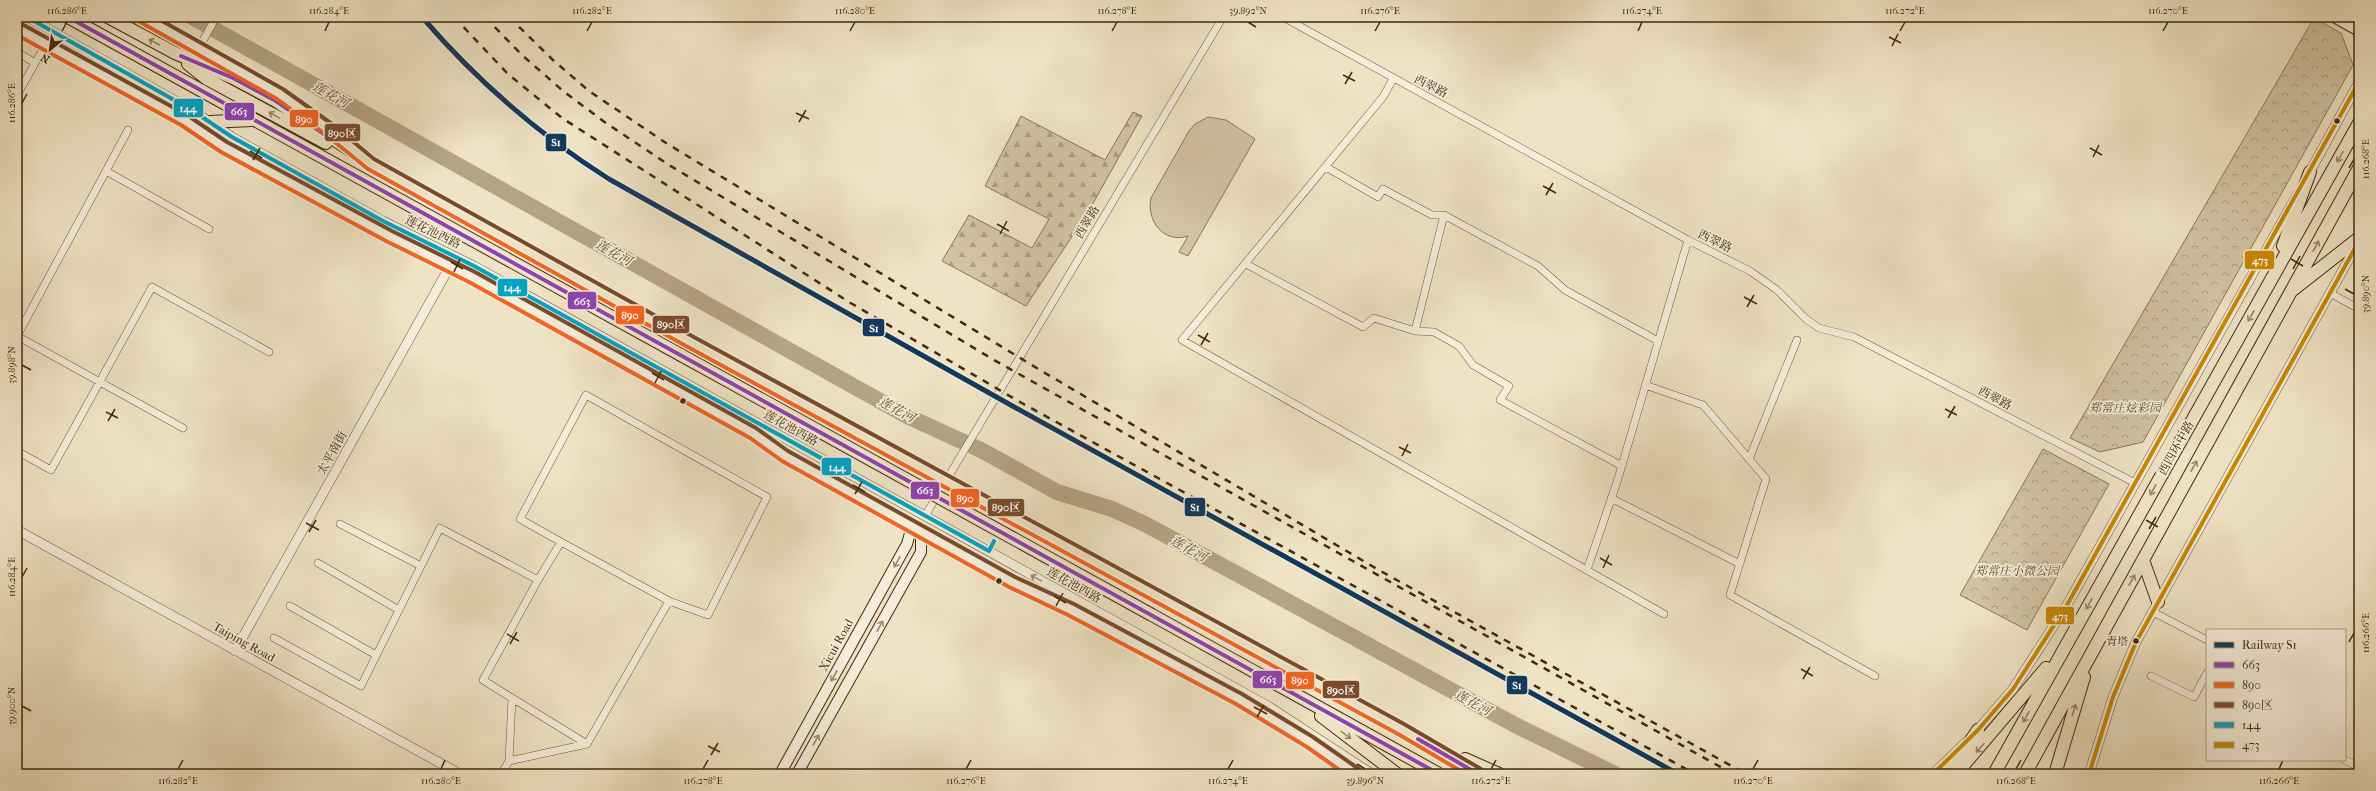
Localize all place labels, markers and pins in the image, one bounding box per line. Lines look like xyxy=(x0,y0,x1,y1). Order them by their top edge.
unlabelled marker xyxy=(2332,116,2342,126)
unlabelled marker xyxy=(678,396,688,406)
unlabelled marker xyxy=(994,576,1004,586)
place label: 青塔 xyxy=(2106,635,2128,648)
marker: 青塔 xyxy=(2131,636,2141,646)

